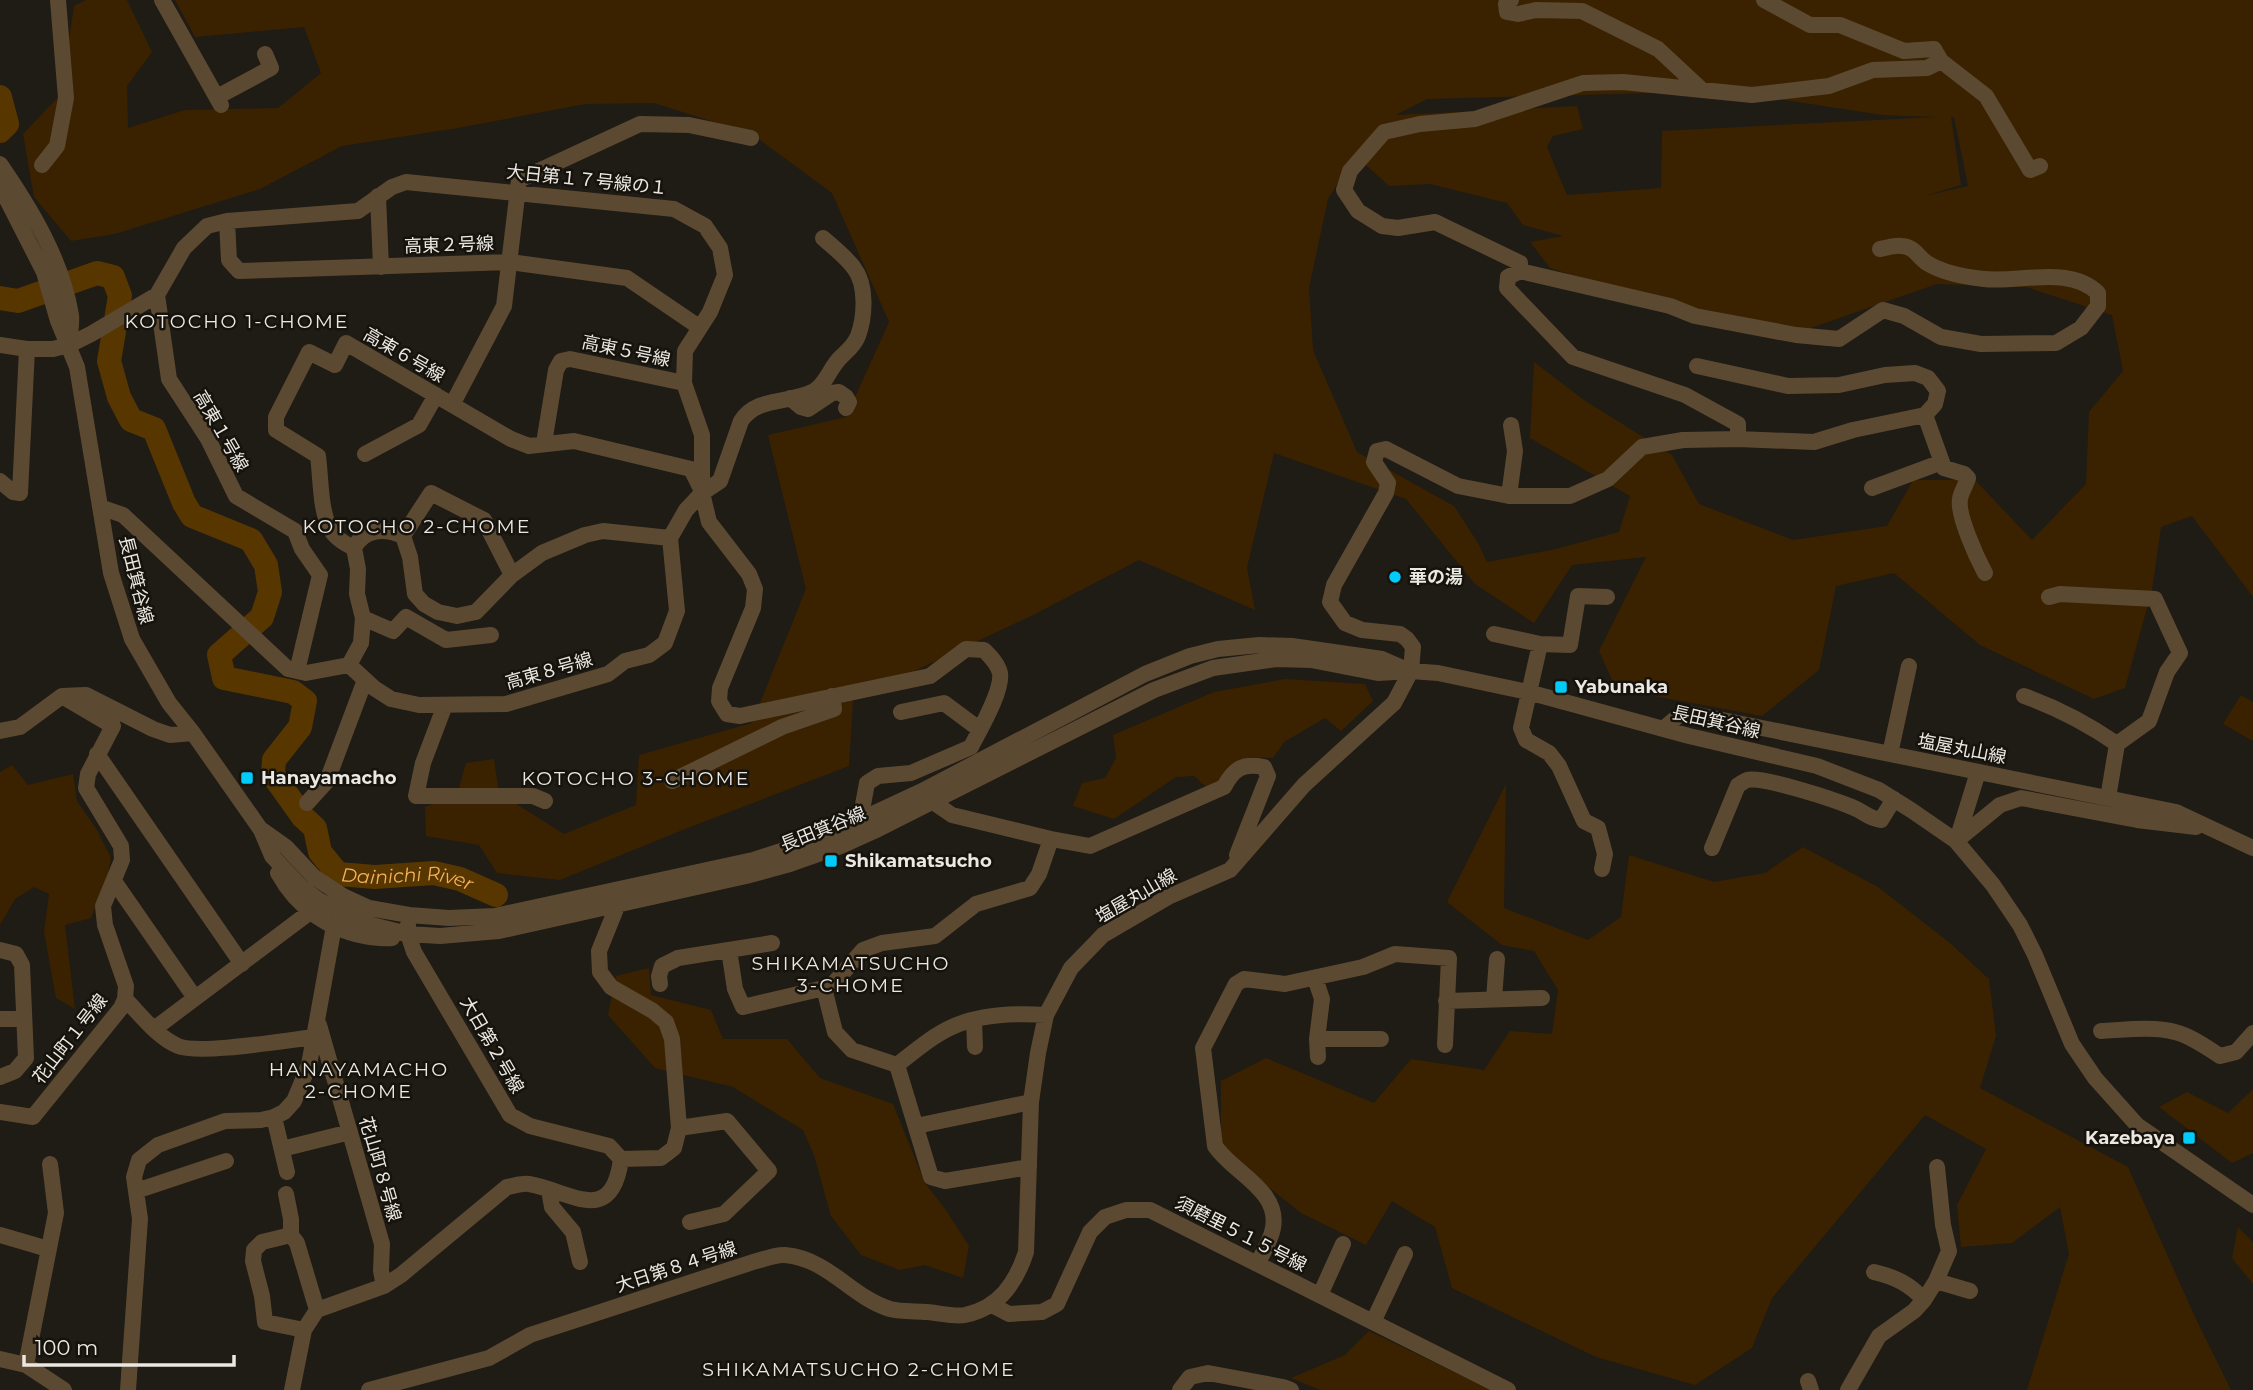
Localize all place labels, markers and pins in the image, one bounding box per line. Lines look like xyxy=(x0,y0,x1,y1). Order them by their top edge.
place label: 華の湯 xyxy=(1409,566,1463,588)
marker: 華の湯 xyxy=(1387,569,1403,585)
place label: Yabunaka xyxy=(1574,676,1668,698)
marker: Yabunaka xyxy=(1553,679,1569,695)
place label: Hanayamacho xyxy=(261,767,397,789)
marker: Hanayamacho xyxy=(239,770,255,786)
place label: Shikamatsucho xyxy=(845,850,992,872)
marker: Shikamatsucho xyxy=(823,853,839,869)
place label: Kazebaya xyxy=(2085,1127,2175,1149)
marker: Kazebaya xyxy=(2181,1130,2197,1146)

